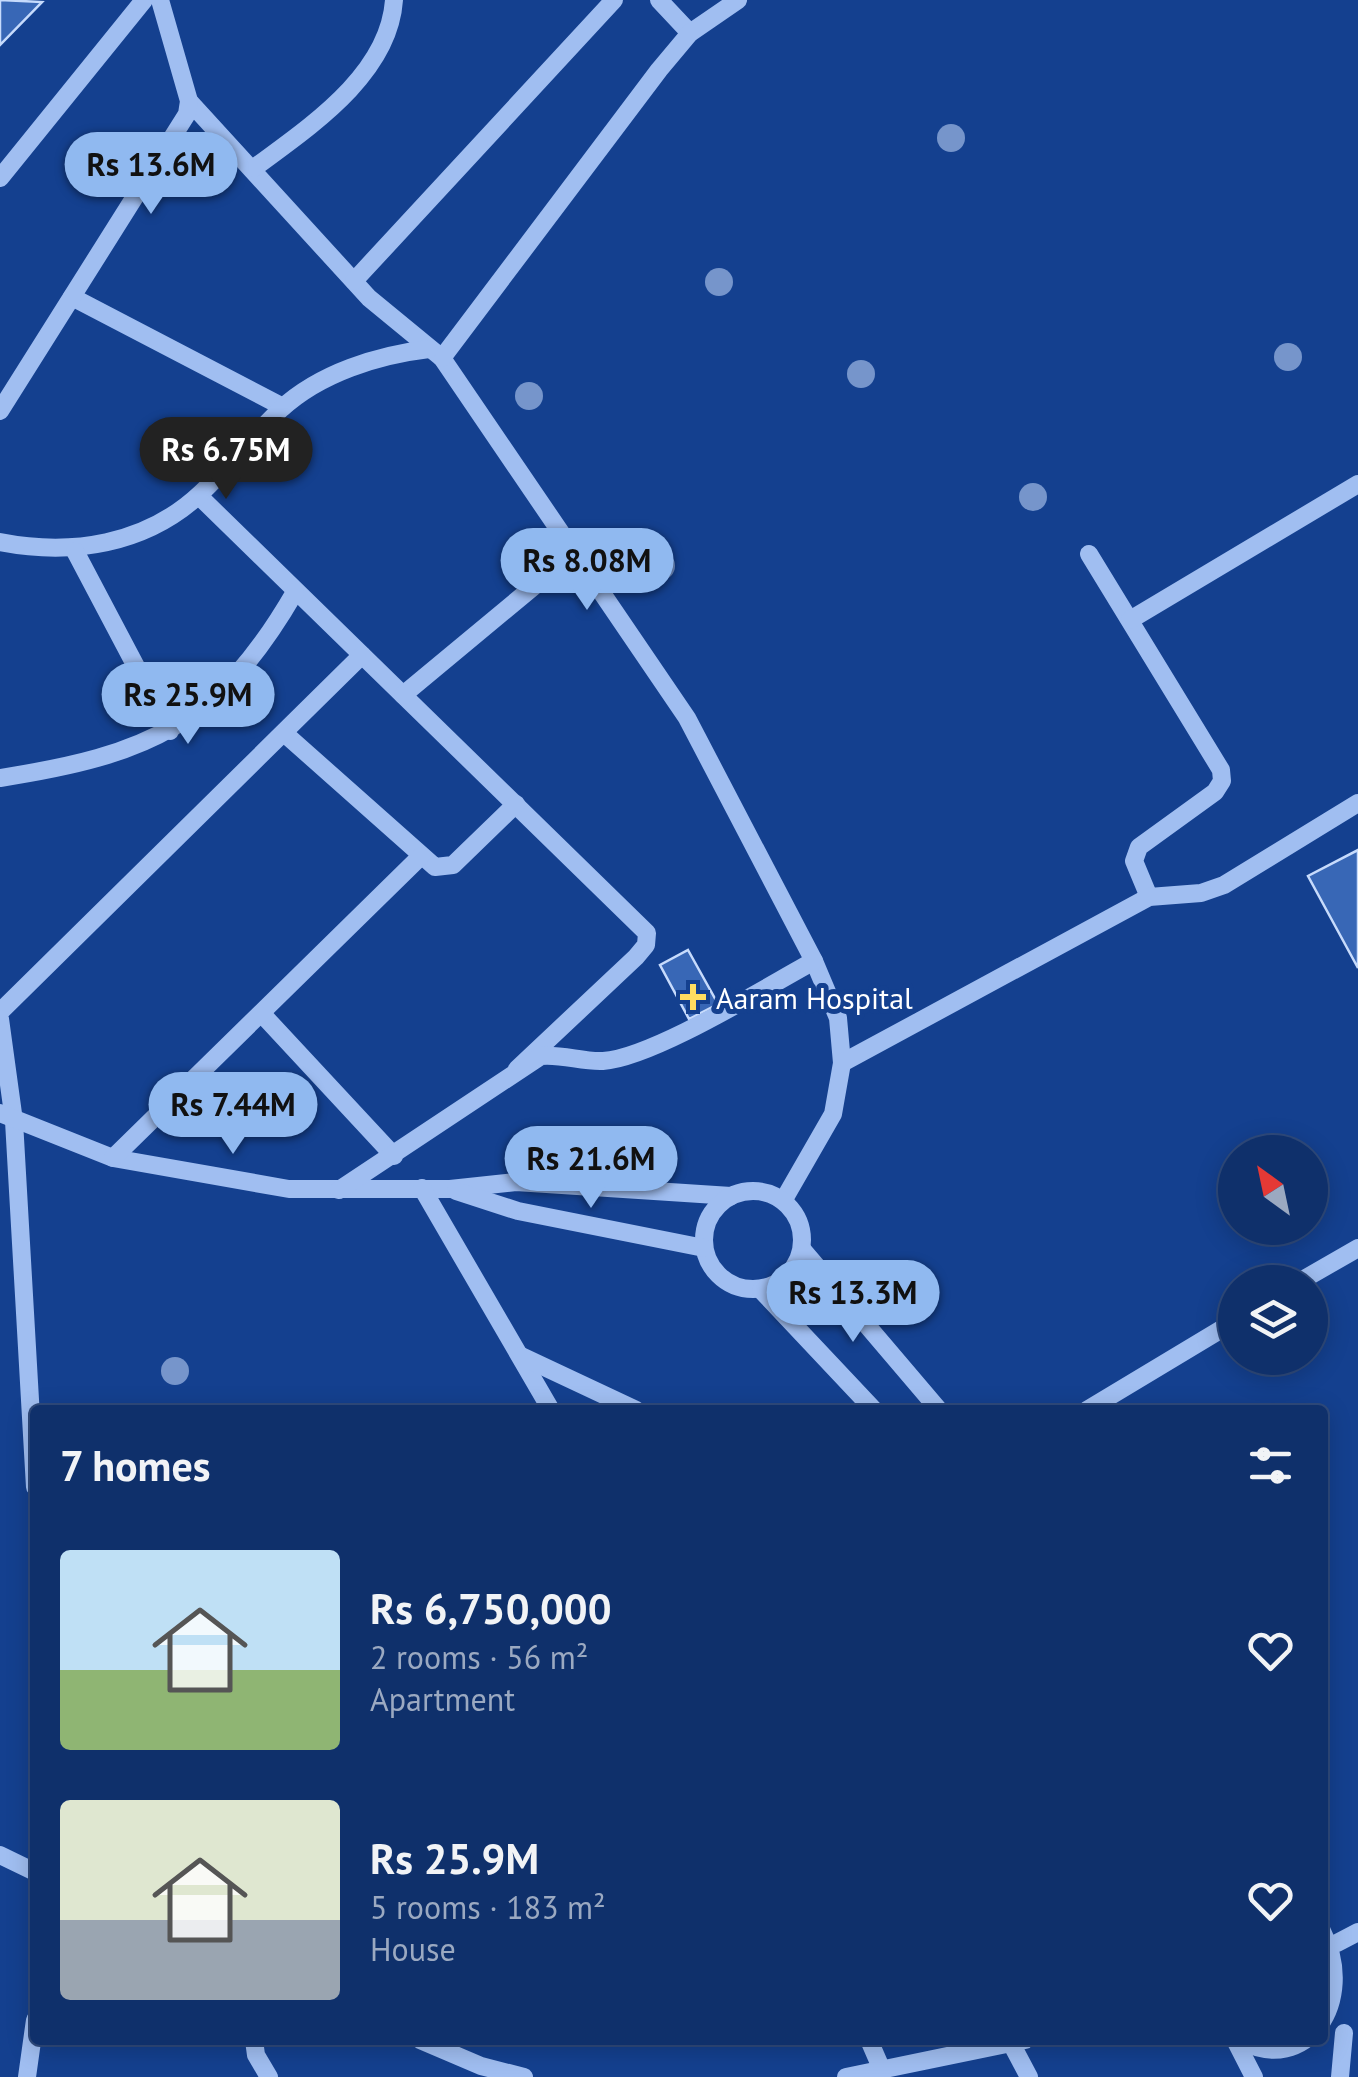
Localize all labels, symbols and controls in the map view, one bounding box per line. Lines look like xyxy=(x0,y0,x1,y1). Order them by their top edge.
pin: Rs 13.6M xyxy=(48,132,254,217)
text: Rs 13.6M xyxy=(87,143,215,185)
pin: Rs 6.75M xyxy=(123,417,329,502)
text: Rs 6.75M xyxy=(162,428,290,470)
pin: Rs 8.08M xyxy=(484,528,690,613)
text: Rs 8.08M xyxy=(523,539,651,581)
pin: Rs 25.9M xyxy=(85,662,291,747)
text: Rs 25.9M xyxy=(124,673,252,715)
place label: Aaram Hospital xyxy=(716,978,913,1017)
marker: Aaram Hospital xyxy=(680,984,706,1010)
pin: Rs 7.44M xyxy=(130,1072,336,1157)
text: Rs 7.44M xyxy=(171,1083,295,1125)
pin: Rs 21.6M xyxy=(488,1126,694,1211)
north arrow xyxy=(1218,1135,1328,1245)
map controls xyxy=(1218,1135,1328,1375)
text: Rs 21.6M xyxy=(527,1137,655,1179)
pin: Rs 13.3M xyxy=(750,1260,956,1345)
button: layers xyxy=(1218,1265,1328,1375)
text: Rs 13.3M xyxy=(789,1271,917,1313)
text: 7 homes xyxy=(60,1438,211,1493)
icon: filters xyxy=(1243,1438,1298,1493)
text: Rs 6,750,000 xyxy=(370,1581,612,1636)
icon: home xyxy=(140,1590,260,1710)
icon: heart xyxy=(1243,1623,1298,1678)
text: 2 rooms · 56 m² xyxy=(370,1636,588,1678)
text: Apartment xyxy=(370,1678,515,1720)
text: Rs 25.9M xyxy=(370,1831,539,1886)
icon: home xyxy=(140,1840,260,1960)
icon: heart xyxy=(1243,1873,1298,1928)
text: 5 rooms · 183 m² xyxy=(370,1886,606,1928)
text: House xyxy=(370,1928,456,1970)

